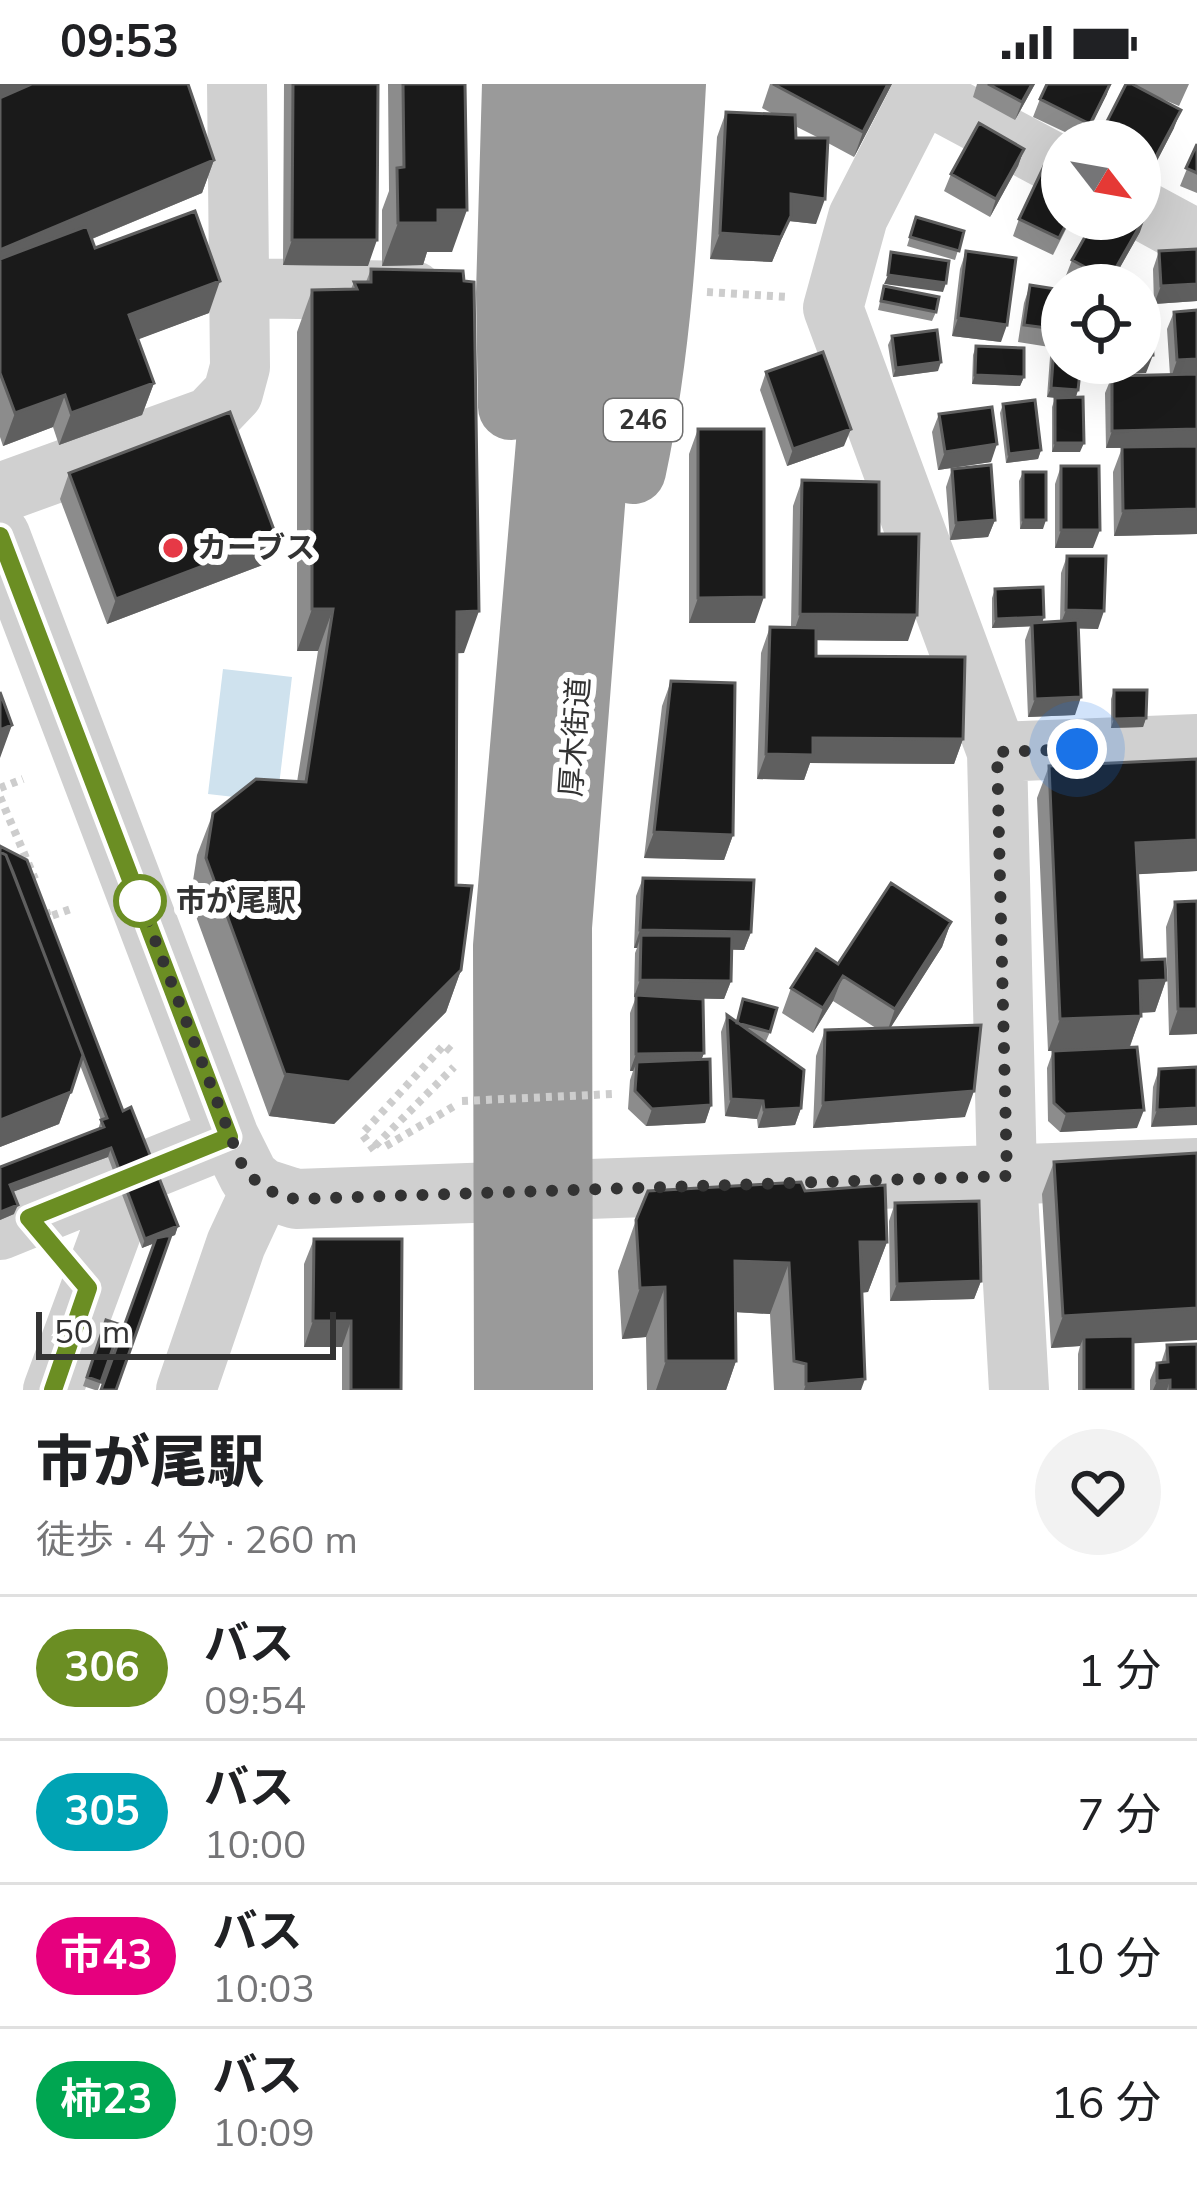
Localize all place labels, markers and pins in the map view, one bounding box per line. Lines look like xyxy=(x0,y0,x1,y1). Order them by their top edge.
place label: カーブス xyxy=(197,528,315,569)
marker: カーブス xyxy=(160,535,186,561)
marker: 市が尾駅 xyxy=(115,876,165,926)
place label: 市が尾駅 xyxy=(176,881,296,922)

